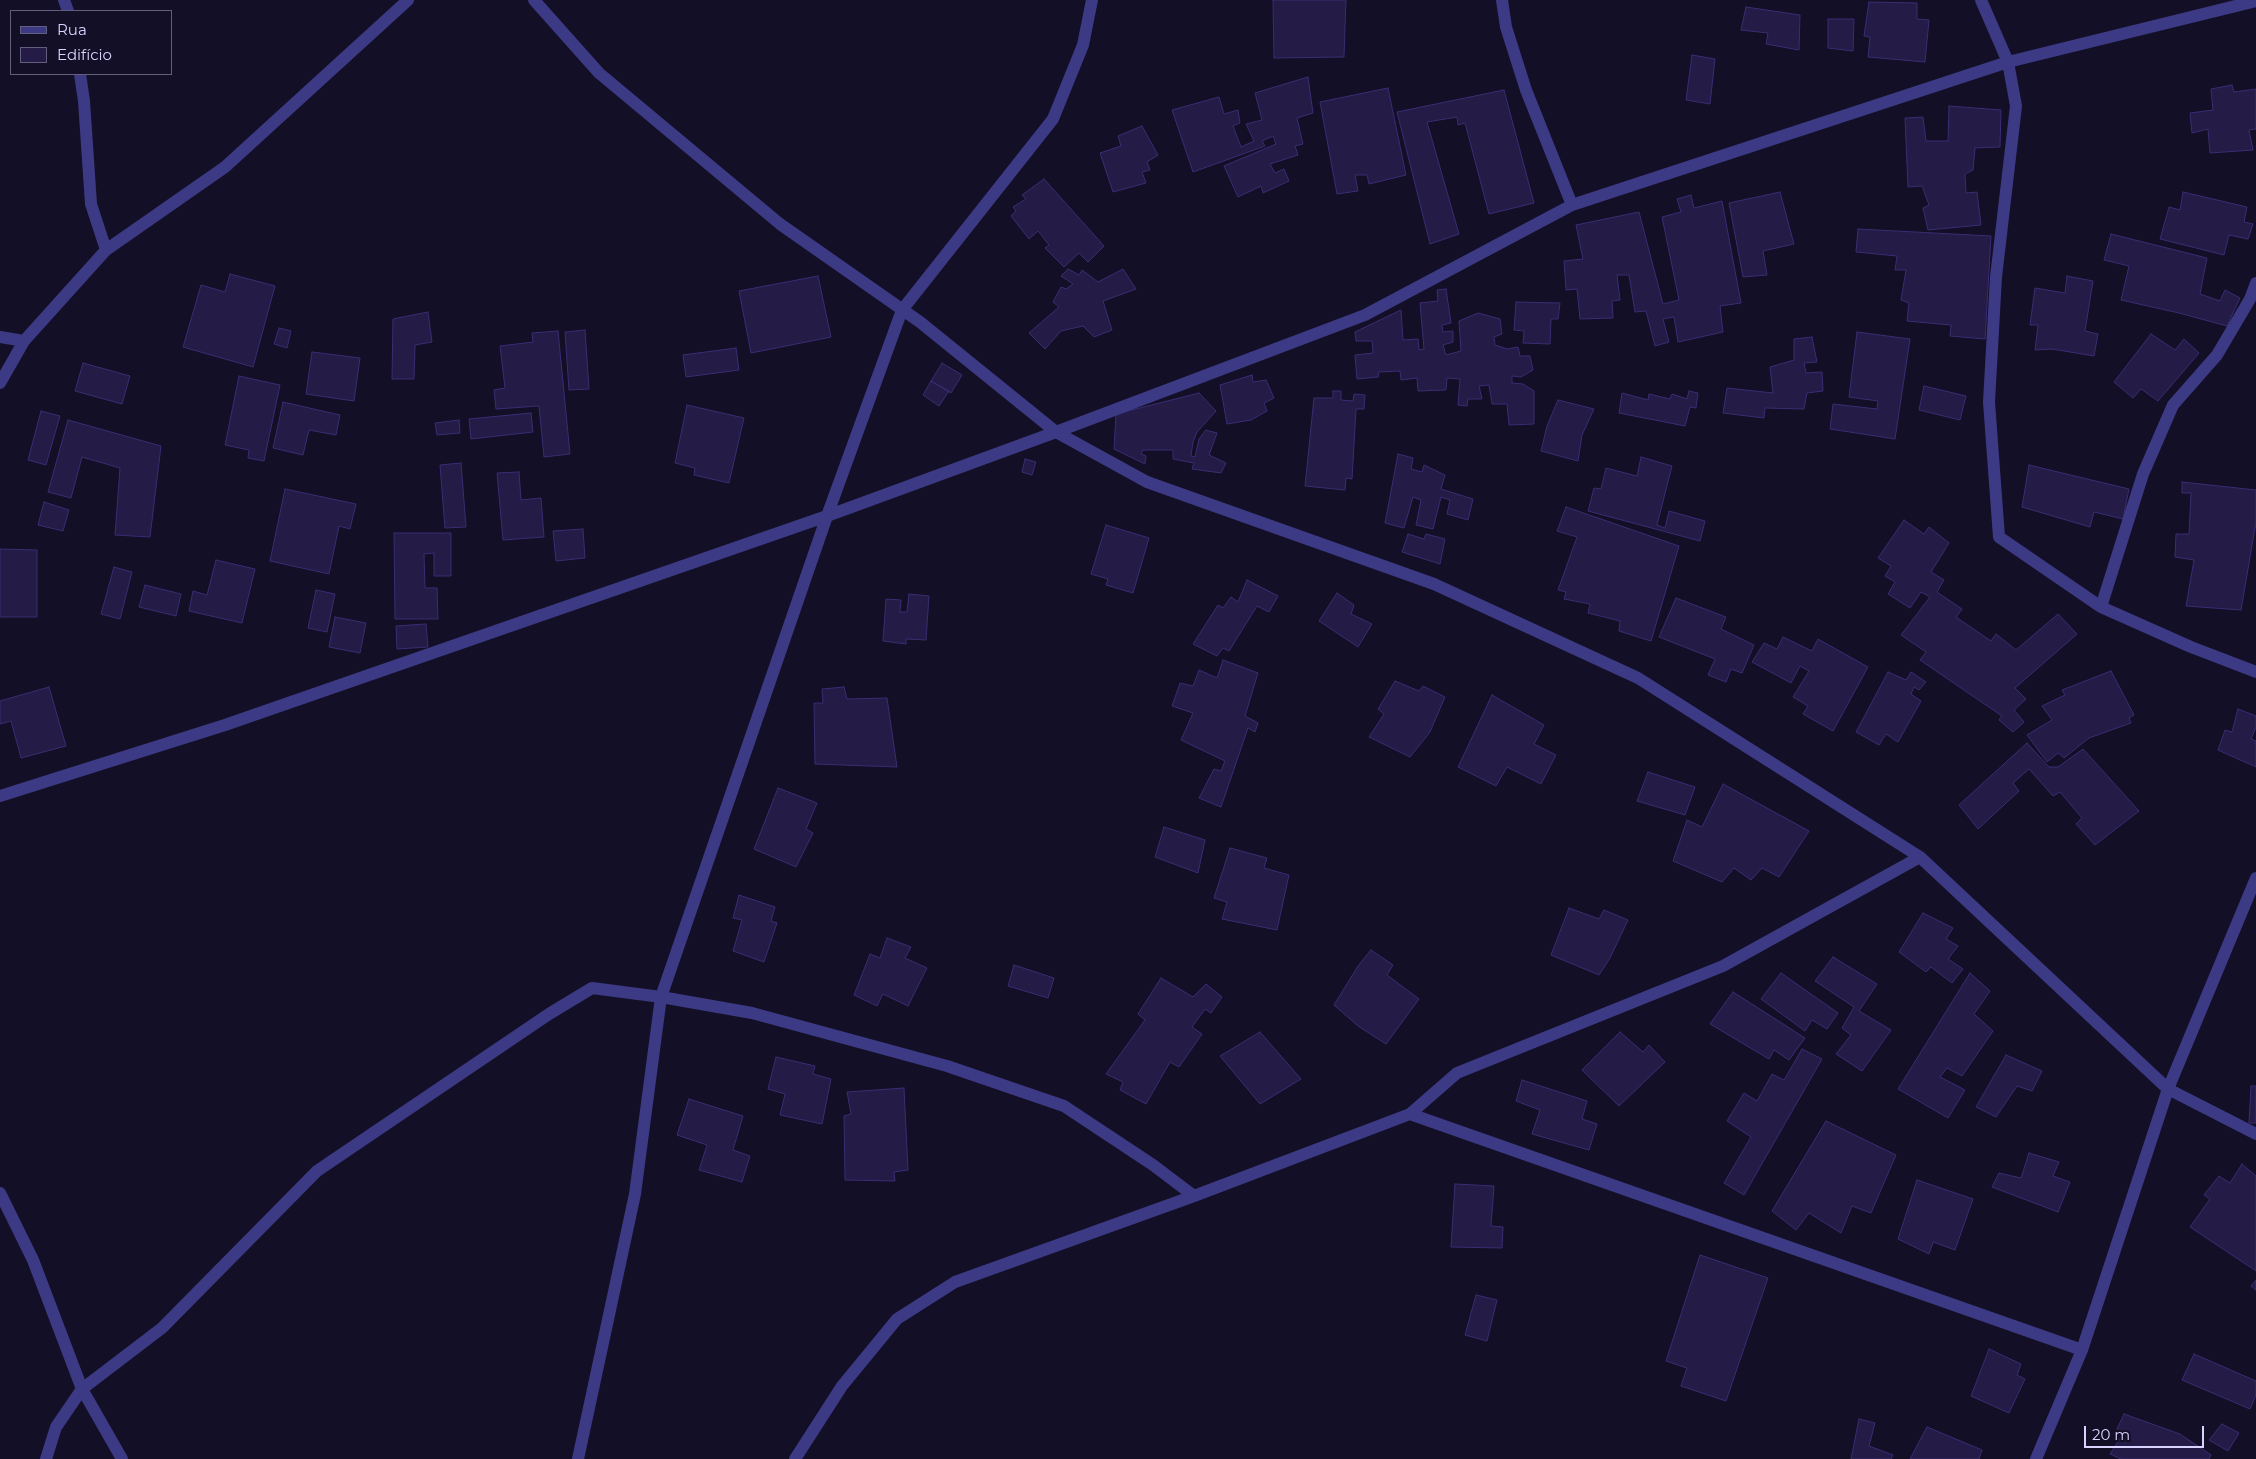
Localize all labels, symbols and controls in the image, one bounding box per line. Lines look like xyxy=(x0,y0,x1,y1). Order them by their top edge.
legend xyxy=(10,10,172,75)
text: Rua xyxy=(57,20,87,39)
text: Edifício xyxy=(57,45,112,64)
scale bar xyxy=(2086,1416,2206,1448)
text: 20 m xyxy=(2092,1425,2130,1444)

